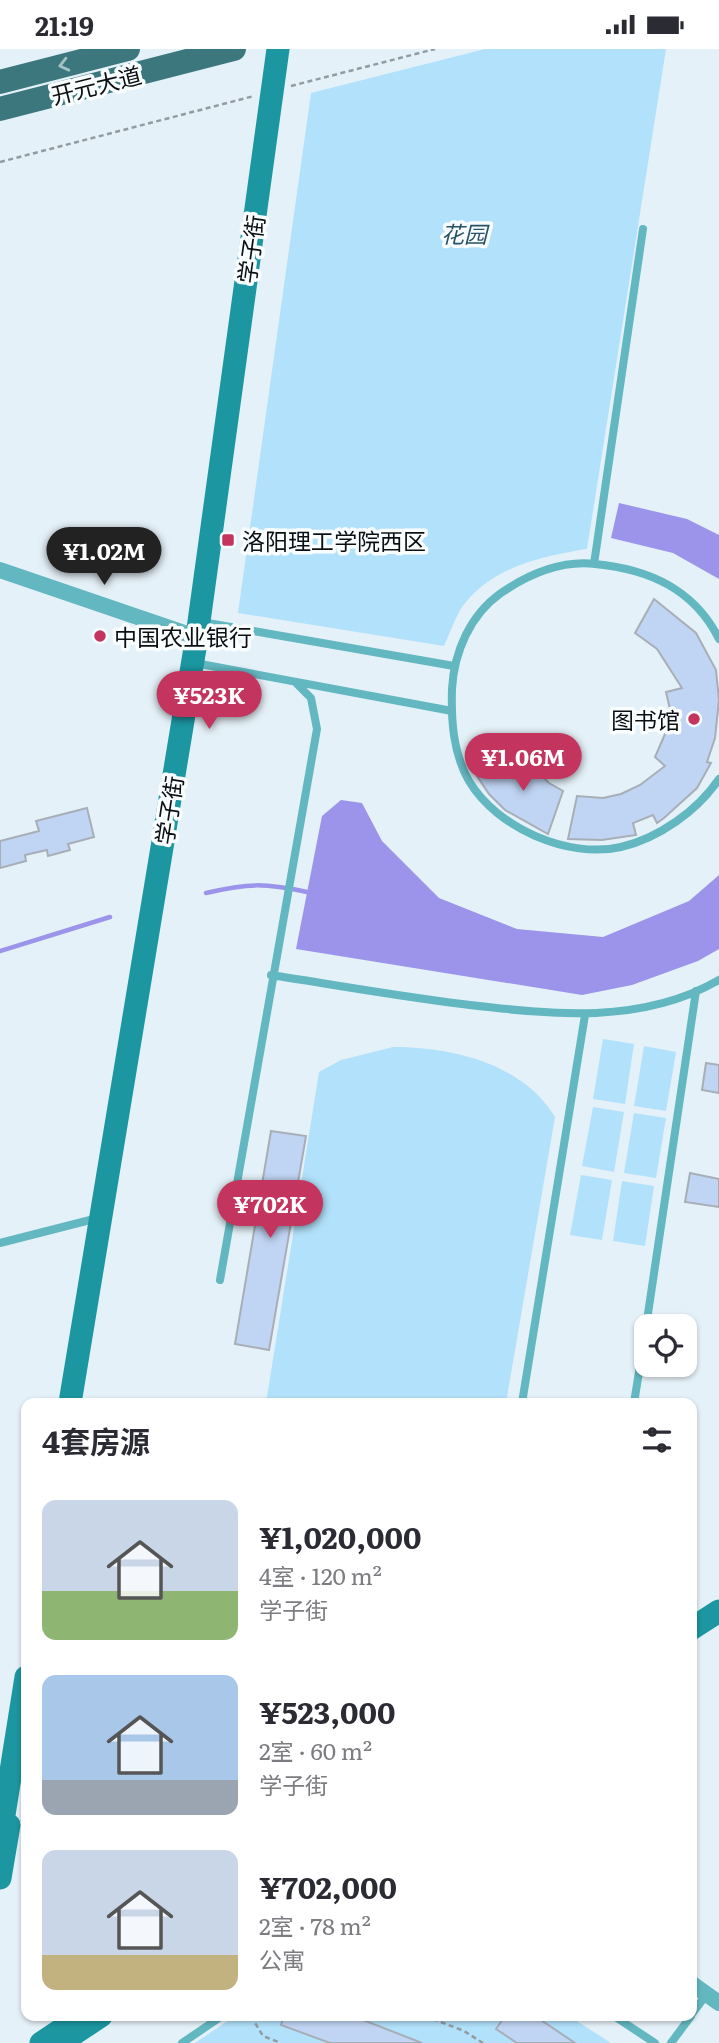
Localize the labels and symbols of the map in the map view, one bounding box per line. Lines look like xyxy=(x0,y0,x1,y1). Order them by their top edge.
street label: 开元大道 xyxy=(47,56,145,112)
one-way arrow xyxy=(58,57,70,71)
street label: 学子街 xyxy=(228,212,272,286)
park label: 花园 xyxy=(441,216,490,250)
place label: 洛阳理工学院西区 xyxy=(242,523,426,557)
pin: ¥1.02M xyxy=(47,527,161,587)
marker: 洛阳理工学院西区 xyxy=(220,532,236,548)
place label: 中国农业银行 xyxy=(114,619,252,653)
marker: 中国农业银行 xyxy=(92,628,108,644)
pin: ¥523K xyxy=(160,671,258,731)
place label: 图书馆 xyxy=(611,702,680,736)
marker: 图书馆 xyxy=(686,711,702,727)
pin: ¥1.06M xyxy=(466,733,580,793)
street label: 学子街 xyxy=(146,773,190,847)
pin: ¥702K xyxy=(221,1181,319,1240)

